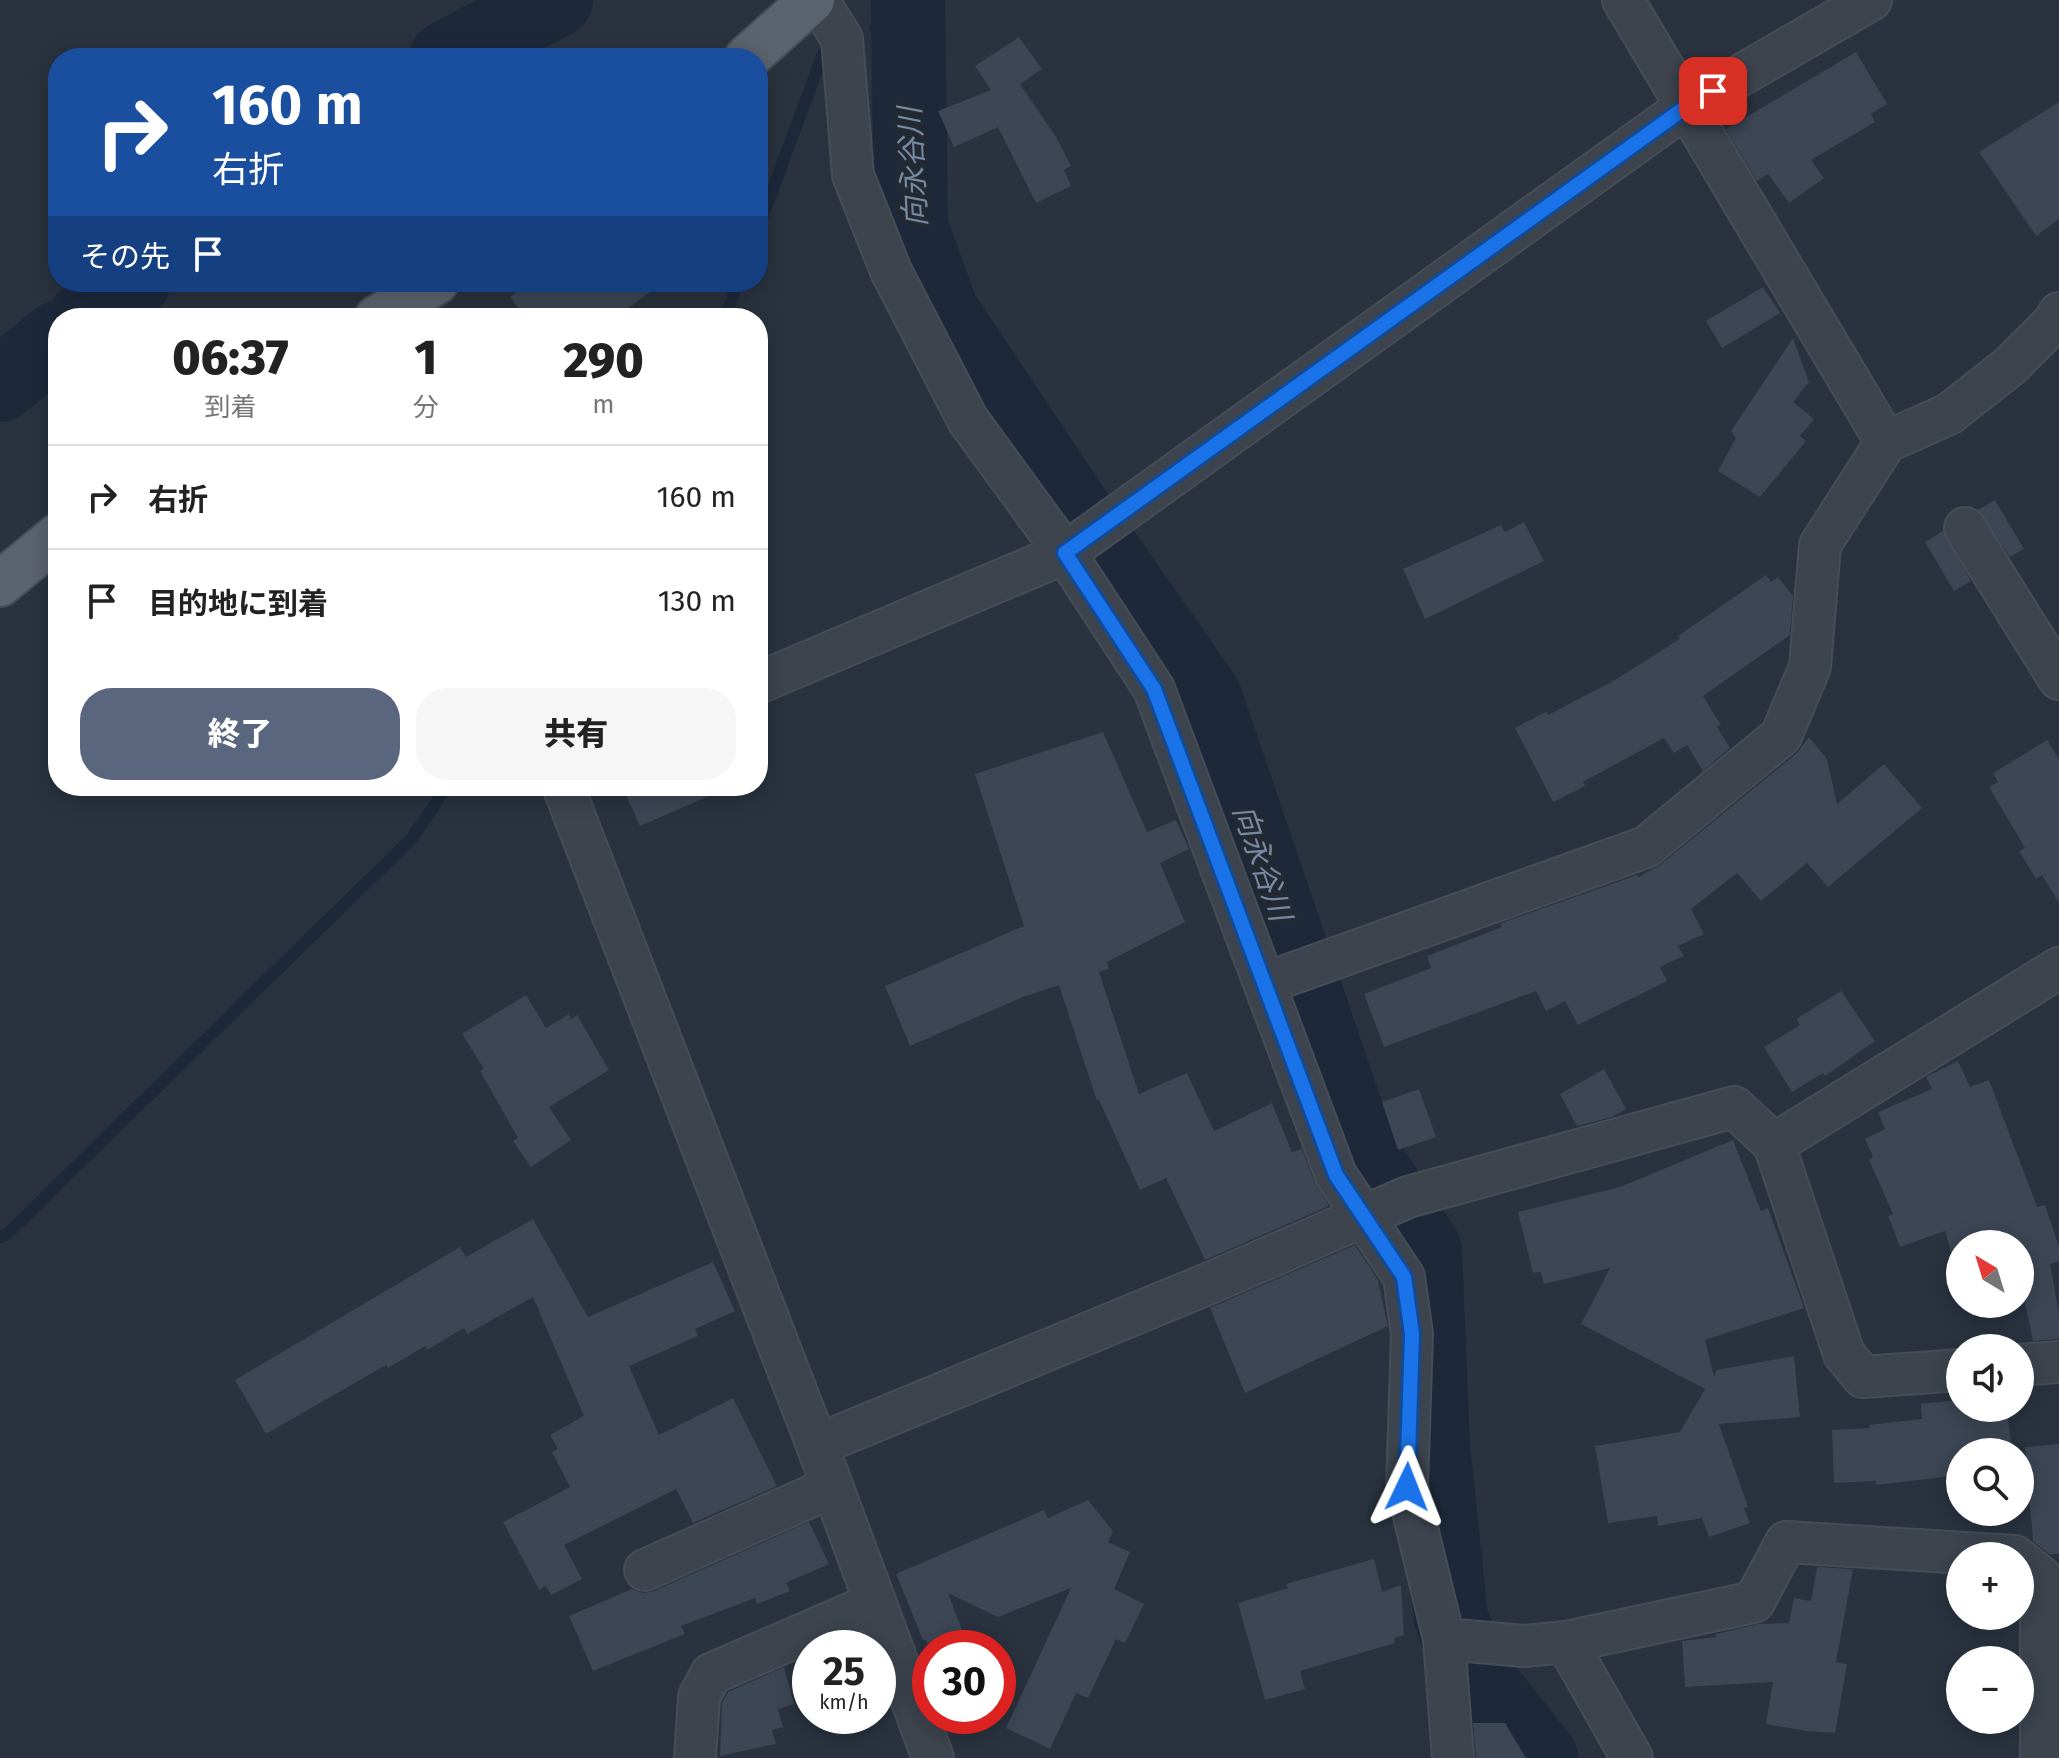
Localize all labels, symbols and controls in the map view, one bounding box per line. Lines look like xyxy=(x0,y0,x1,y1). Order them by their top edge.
pin xyxy=(1679,57,1747,125)
icon: arrive xyxy=(1691,69,1735,113)
text: 160 m xyxy=(212,72,363,139)
icon: right xyxy=(80,80,184,184)
water label: 向永谷川 xyxy=(892,103,934,228)
text: 右折 xyxy=(212,148,284,192)
icon: arrive xyxy=(186,232,230,276)
text: その先 xyxy=(80,239,170,275)
text: 06:37 xyxy=(172,329,289,387)
text: 1 xyxy=(414,329,437,387)
text: 290 xyxy=(563,332,644,390)
text: m xyxy=(592,389,615,420)
text: 到着 xyxy=(204,392,256,423)
text: 分 xyxy=(413,392,439,423)
icon: right xyxy=(80,475,124,519)
text: 160 m xyxy=(657,479,736,515)
text: 右折 xyxy=(148,482,208,518)
icon: arrive xyxy=(80,579,124,623)
text: 130 m xyxy=(658,583,736,619)
text: 目的地に到着 xyxy=(148,586,328,622)
button: 終了 xyxy=(80,688,400,780)
button: 共有 xyxy=(416,688,736,780)
water label: 向永谷川 xyxy=(1225,800,1300,928)
north arrow xyxy=(1946,1230,2034,1318)
map controls xyxy=(1946,1230,2034,1734)
button: sound xyxy=(1946,1334,2034,1422)
button: search xyxy=(1946,1438,2034,1526)
position arrow xyxy=(1365,1445,1449,1529)
button: + xyxy=(1946,1542,2034,1630)
speed limit sign: 30 xyxy=(912,1630,1016,1734)
button: − xyxy=(1946,1646,2034,1734)
text: 25 xyxy=(823,1648,865,1696)
text: km/h xyxy=(819,1690,869,1714)

